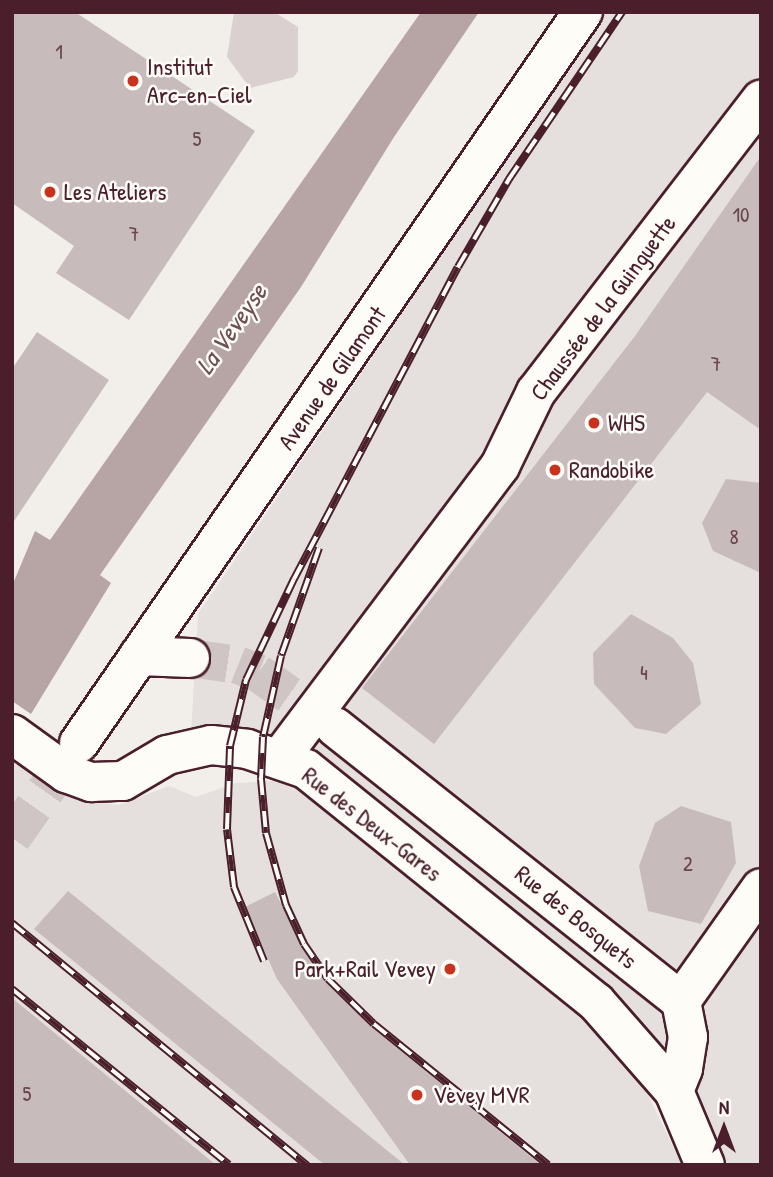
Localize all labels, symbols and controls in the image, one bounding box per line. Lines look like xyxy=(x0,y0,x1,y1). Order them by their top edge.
house number: 1 xyxy=(55,39,63,65)
place label: Institut Arc-en-Ciel xyxy=(147,53,252,109)
marker: Institut Arc-en-Ciel xyxy=(125,73,141,89)
house number: 5 xyxy=(193,126,201,152)
place label: Les Ateliers xyxy=(64,178,167,206)
marker: Les Ateliers xyxy=(42,184,58,200)
house number: 10 xyxy=(732,202,750,228)
street label: Chaussée de la Guinguette xyxy=(524,210,682,406)
house number: 7 xyxy=(129,221,139,247)
water label: La Veveyse xyxy=(189,278,273,380)
street label: Avenue de Gilamont xyxy=(272,301,392,455)
house number: 7 xyxy=(711,351,721,377)
place label: WHS xyxy=(608,409,645,437)
marker: WHS xyxy=(586,415,602,431)
place label: Randobike xyxy=(569,456,654,484)
marker: Randobike xyxy=(547,462,563,478)
house number: 8 xyxy=(729,524,739,550)
house number: 4 xyxy=(640,660,648,686)
street label: Rue des Deux-Gares xyxy=(296,761,448,887)
house number: 2 xyxy=(683,851,693,877)
street label: Rue des Bosquets xyxy=(509,859,643,975)
place label: Park+Rail Vevey xyxy=(294,955,436,983)
marker: Park+Rail Vevey xyxy=(442,961,458,977)
house number: 5 xyxy=(23,1081,31,1107)
place label: Vevey MVR xyxy=(433,1081,530,1109)
marker: Vevey MVR xyxy=(407,1085,427,1105)
north arrow xyxy=(689,1093,759,1163)
text: N xyxy=(719,1094,729,1120)

